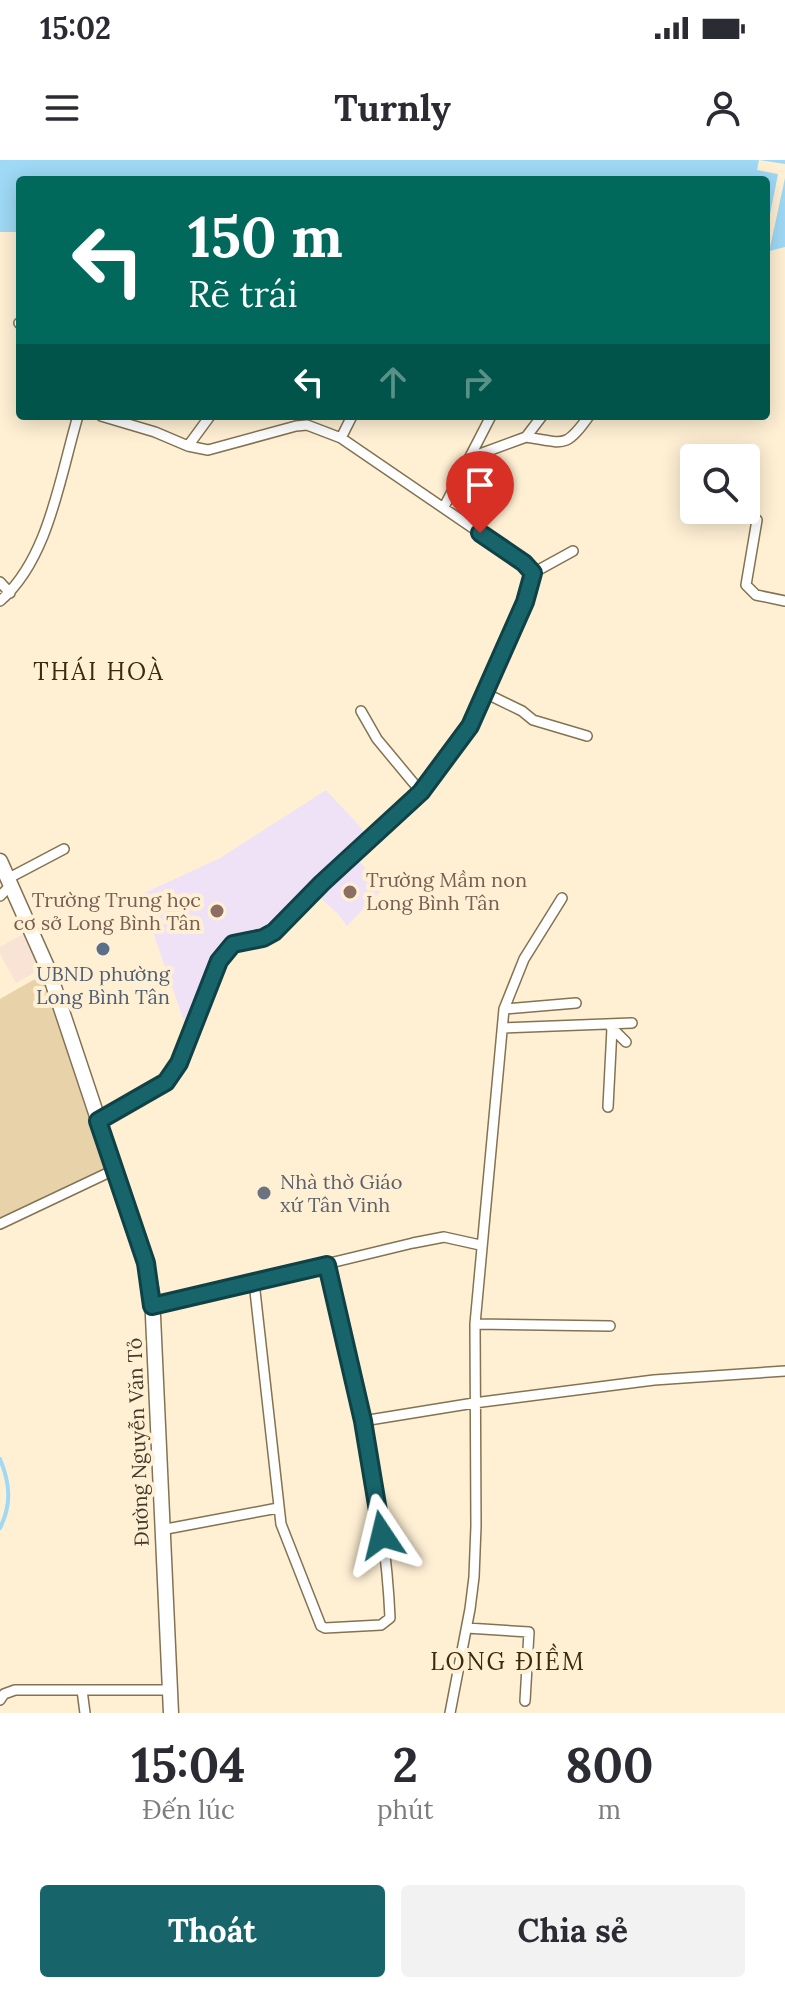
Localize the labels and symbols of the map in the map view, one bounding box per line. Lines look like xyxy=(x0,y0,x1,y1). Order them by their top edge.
pin xyxy=(446,451,514,533)
district label: THÁI HOÀ xyxy=(33,656,165,687)
place label: Trường Mầm non Long Bình Tân xyxy=(366,867,527,915)
marker: Trường Mầm non Long Bình Tân xyxy=(341,883,359,901)
place label: Trường Trung học cơ sở Long Bình Tân xyxy=(13,887,201,935)
marker: Trường Trung học cơ sở Long Bình Tân xyxy=(208,902,226,920)
marker: UBND phường Long Bình Tân xyxy=(94,940,112,958)
place label: UBND phường Long Bình Tân xyxy=(36,961,171,1009)
place label: Nhà thờ Giáo xứ Tân Vinh xyxy=(280,1169,402,1217)
marker: Nhà thờ Giáo xứ Tân Vinh xyxy=(255,1184,273,1202)
street label: Đường Nguyễn Văn Tỏ xyxy=(121,1337,154,1547)
position arrow xyxy=(340,1493,424,1577)
district label: LONG ĐIỀM xyxy=(430,1643,586,1677)

